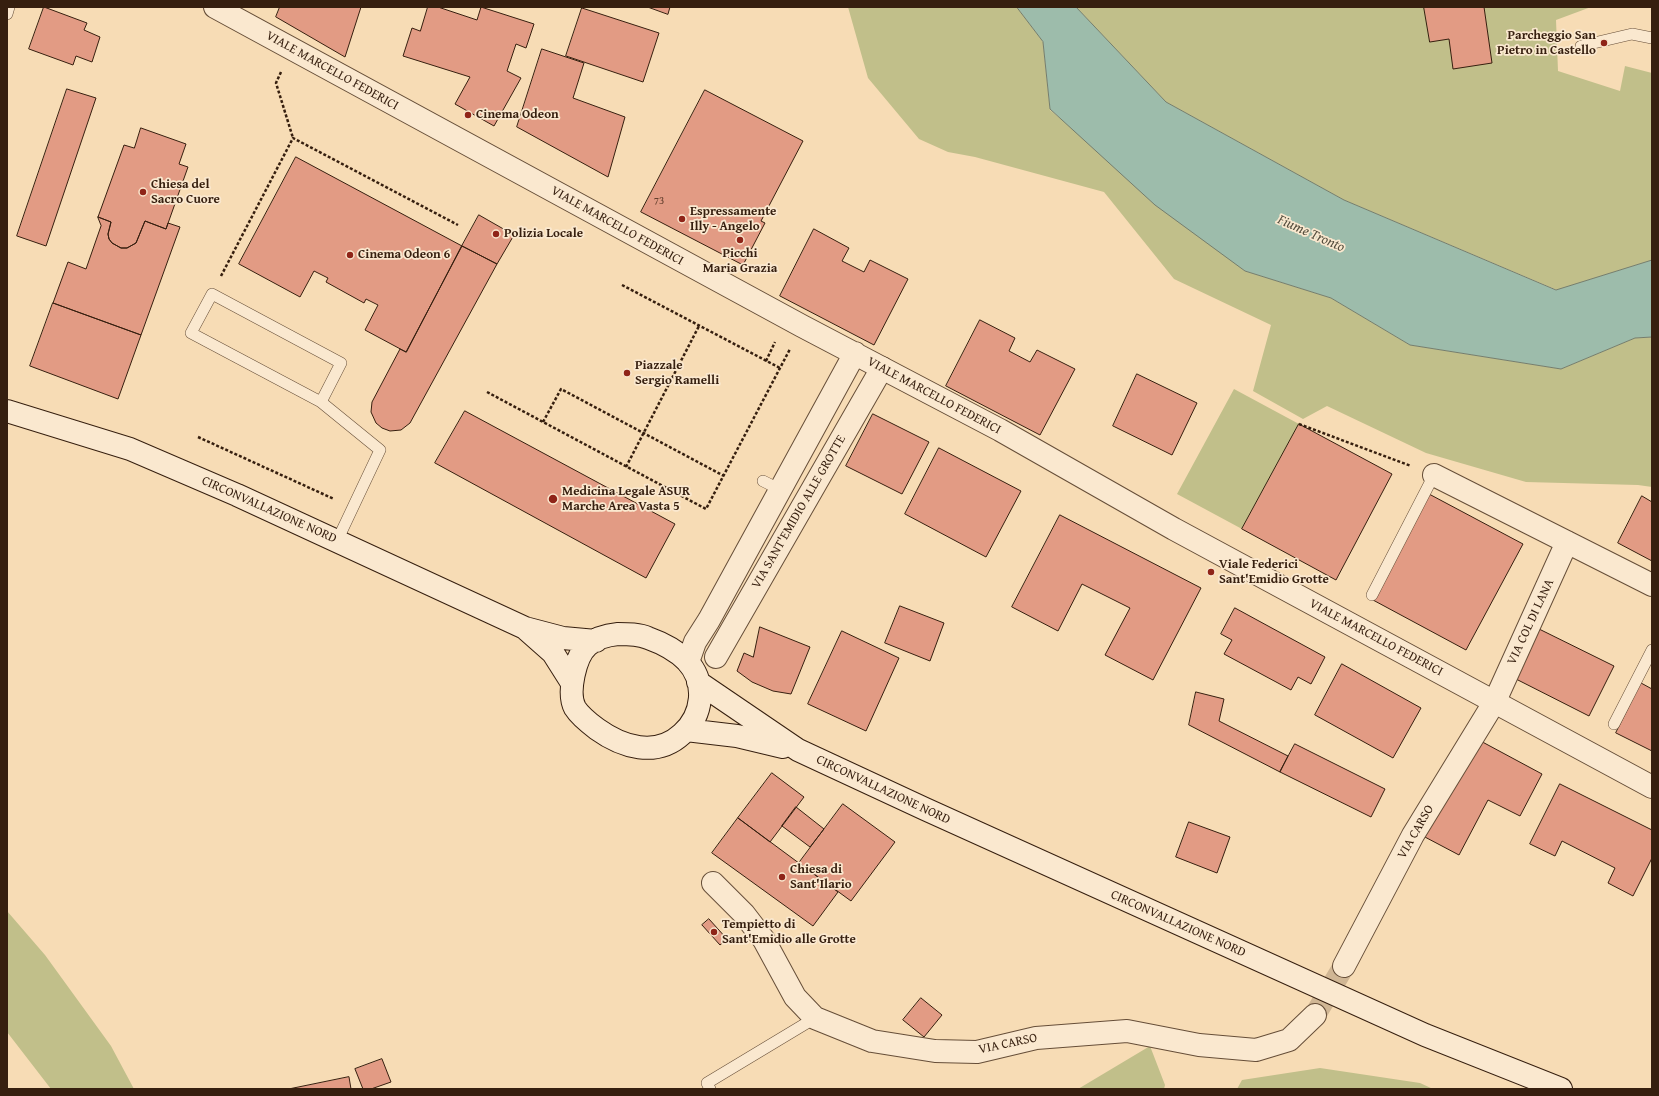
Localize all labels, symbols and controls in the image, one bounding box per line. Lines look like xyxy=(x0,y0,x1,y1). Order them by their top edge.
street label: VIALE MARCELLO FEDERICI xyxy=(263,28,401,114)
place label: Parcheggio San Pietro in Castello xyxy=(1497,28,1596,59)
marker: Parcheggio San Pietro in Castello xyxy=(1599,38,1609,48)
place label: Cinema Odeon xyxy=(476,107,559,123)
marker: Cinema Odeon xyxy=(463,110,473,120)
place label: Chiesa del Sacro Cuore xyxy=(151,177,220,208)
street label: VIALE MARCELLO FEDERICI xyxy=(548,183,686,269)
marker: Chiesa del Sacro Cuore xyxy=(138,187,148,197)
house number: 73 xyxy=(654,194,664,208)
place label: Espressamente Illy - Angelo xyxy=(690,204,776,235)
water label: Fiume Tronto xyxy=(1275,212,1347,256)
marker: Espressamente Illy - Angelo xyxy=(677,214,687,224)
place label: Polizia Locale xyxy=(504,226,583,242)
marker: Polizia Locale xyxy=(491,229,501,239)
marker: Picchi Maria Grazia xyxy=(735,235,745,245)
place label: Picchi Maria Grazia xyxy=(703,246,777,277)
place label: Cinema Odeon 6 xyxy=(358,247,450,263)
marker: Cinema Odeon 6 xyxy=(345,250,355,260)
street label: VIALE MARCELLO FEDERICI xyxy=(864,354,1004,438)
place label: Piazzale Sergio Ramelli xyxy=(635,358,719,389)
marker: Piazzale Sergio Ramelli xyxy=(622,368,632,378)
street label: VIA SANT'EMIDIO ALLE GROTTE xyxy=(749,432,849,592)
street label: CIRCONVALLAZIONE NORD xyxy=(199,473,339,547)
place label: Medicina Legale ASUR Marche Area Vasta 5 xyxy=(562,484,690,515)
marker: Medicina Legale ASUR Marche Area Vasta 5 xyxy=(547,493,559,505)
place label: Viale Federici Sant'Emidio Grotte xyxy=(1219,557,1329,588)
marker: Viale Federici Sant'Emidio Grotte xyxy=(1206,567,1216,577)
street label: VIA COL DI LANA xyxy=(1504,577,1558,667)
street label: VIALE MARCELLO FEDERICI xyxy=(1306,596,1446,680)
street label: CIRCONVALLAZIONE NORD xyxy=(813,752,953,828)
street label: VIA CARSO xyxy=(1394,802,1438,862)
place label: Chiesa di Sant'Ilario xyxy=(790,862,852,893)
marker: Chiesa di Sant'Ilario xyxy=(777,872,787,882)
street label: CIRCONVALLAZIONE NORD xyxy=(1108,887,1248,961)
place label: Tempietto di Sant'Emidio alle Grotte xyxy=(722,917,856,948)
marker: Tempietto di Sant'Emidio alle Grotte xyxy=(709,927,719,937)
street label: VIA CARSO xyxy=(977,1030,1039,1058)

